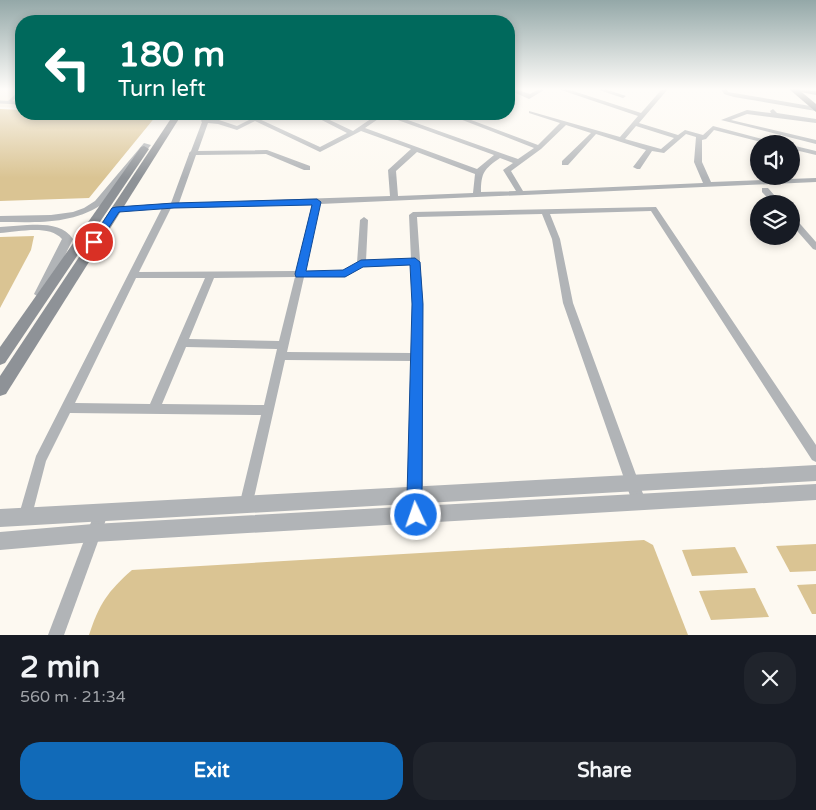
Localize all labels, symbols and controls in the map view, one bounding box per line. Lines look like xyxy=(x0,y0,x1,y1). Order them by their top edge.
text: 180 m xyxy=(118,34,225,76)
icon: left xyxy=(35,35,100,100)
text: Turn left xyxy=(118,76,206,102)
map controls xyxy=(750,135,800,245)
button: sound xyxy=(750,135,800,185)
button: layers xyxy=(750,195,800,245)
pin xyxy=(73,221,115,263)
icon: arrive xyxy=(80,228,108,256)
position arrow xyxy=(389,488,441,540)
text: 2 min xyxy=(20,649,100,686)
button: close xyxy=(744,652,796,704)
text: 560 m · 21:34 xyxy=(20,687,126,707)
button: Exit xyxy=(20,742,403,800)
button: Share xyxy=(413,742,796,800)

